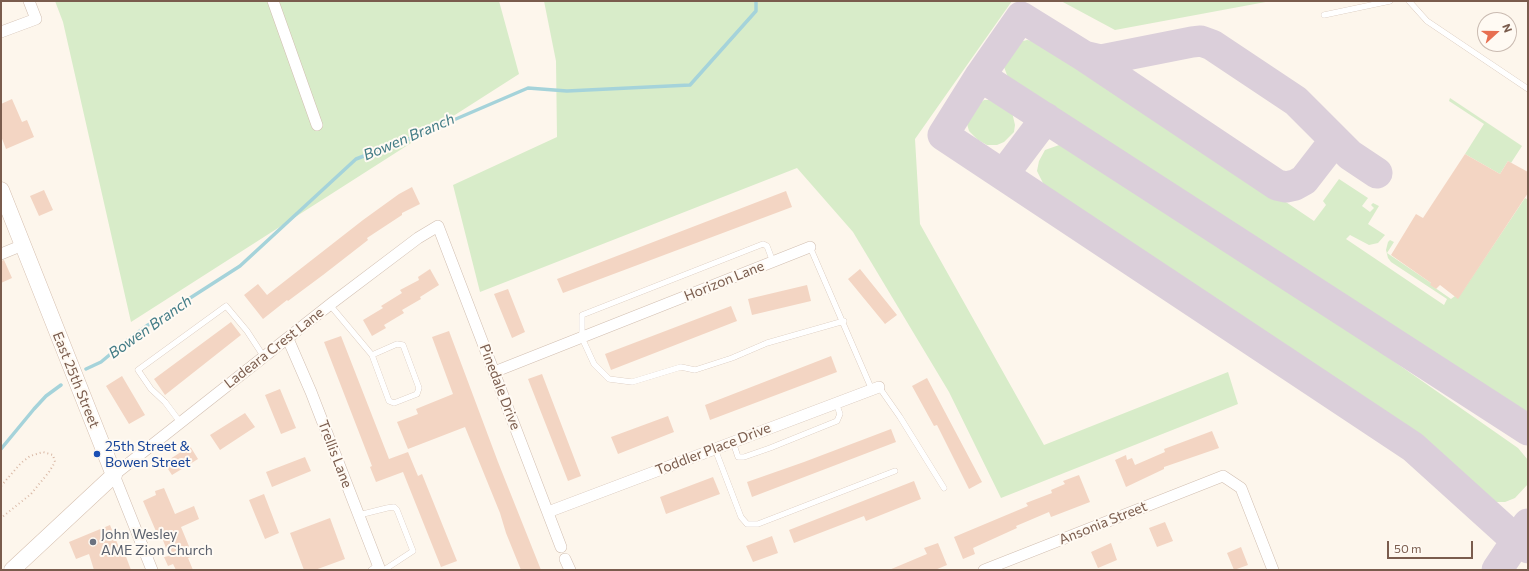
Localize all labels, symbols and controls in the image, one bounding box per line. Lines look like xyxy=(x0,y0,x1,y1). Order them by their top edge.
north arrow xyxy=(1477,12,1517,52)
text: N xyxy=(1500,22,1515,34)
water label: Bowen Branch xyxy=(361,110,457,164)
street label: Horizon Lane xyxy=(682,257,766,305)
water label: Bowen Branch xyxy=(105,292,195,362)
street label: Ladeara Crest Lane xyxy=(221,304,327,392)
street label: East 25th Street xyxy=(49,329,103,431)
street label: Pinedale Drive xyxy=(476,342,524,432)
street label: Trellis Lane xyxy=(314,418,356,490)
street label: Toddler Place Drive xyxy=(653,419,773,479)
place label: 25th Street & Bowen Street xyxy=(105,438,191,470)
marker: 25th Street & Bowen Street xyxy=(92,449,102,459)
street label: Ansonia Street xyxy=(1056,498,1150,548)
place label: John Wesley AME Zion Church xyxy=(101,526,213,558)
scale bar xyxy=(1389,533,1475,559)
marker: John Wesley AME Zion Church xyxy=(88,537,98,547)
text: 50 m xyxy=(1394,541,1422,555)

